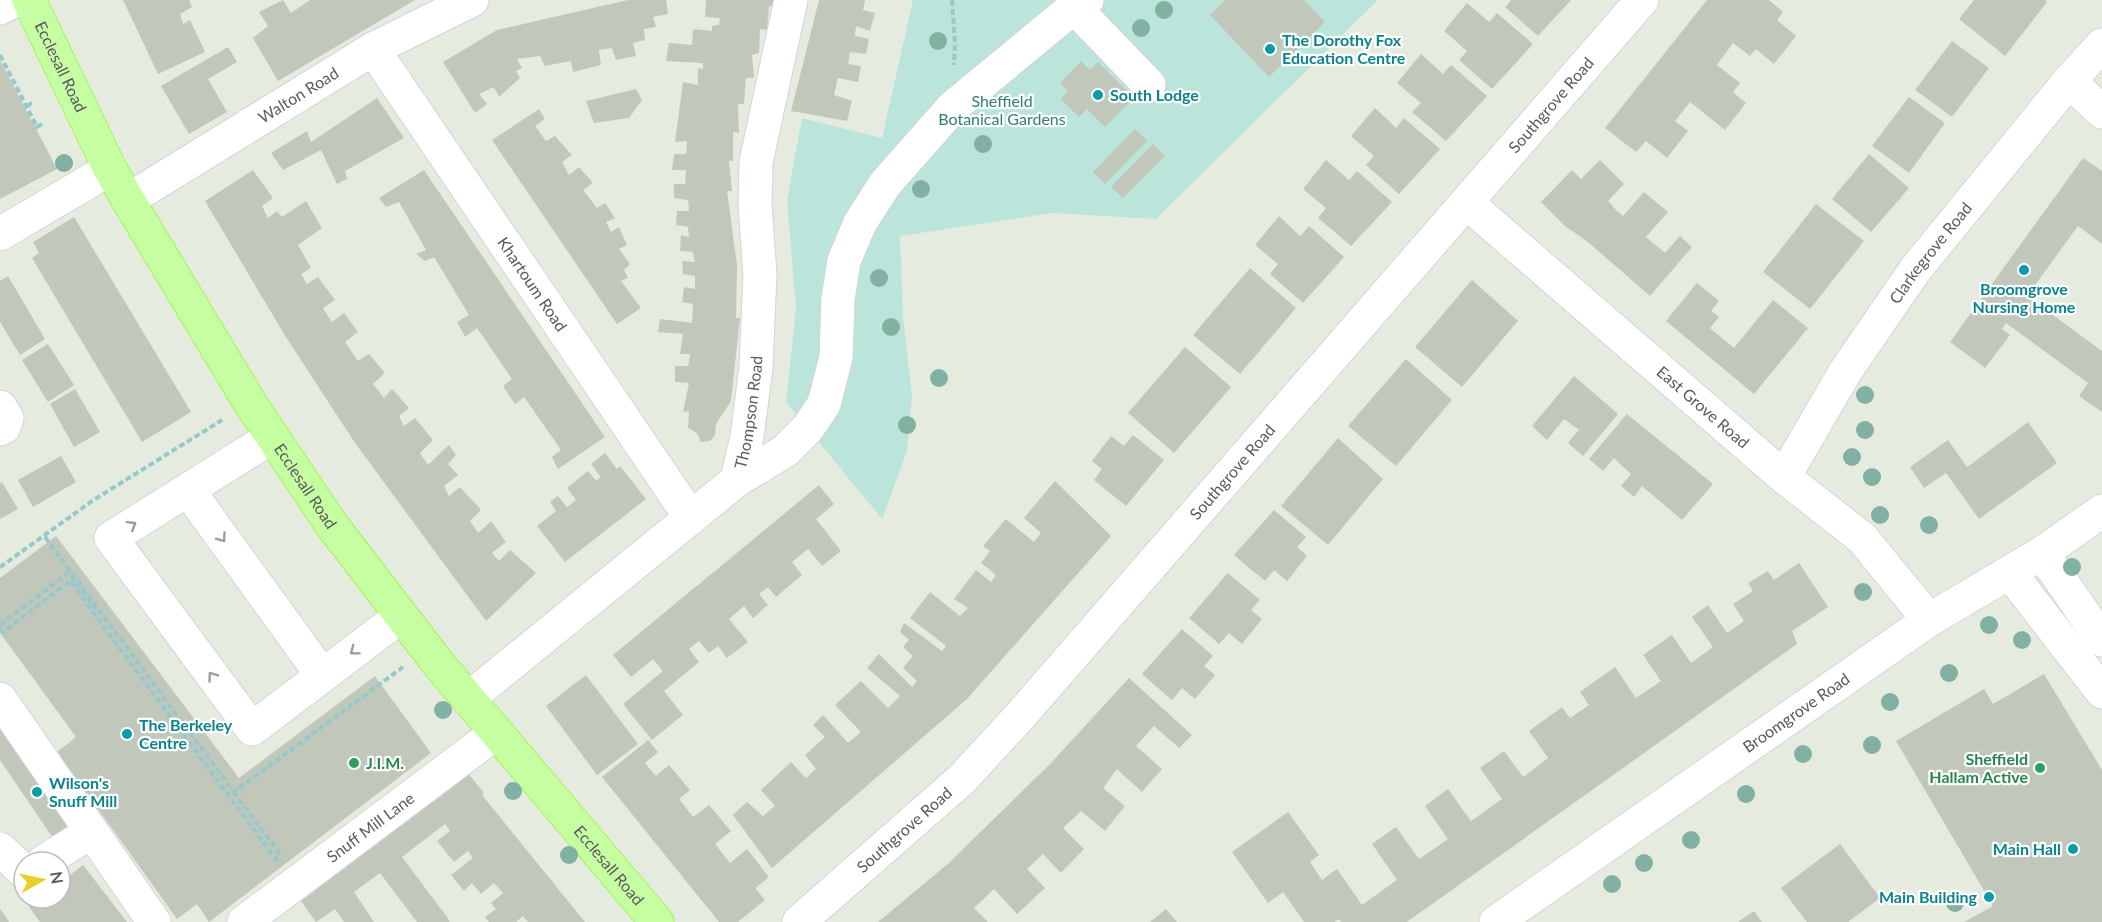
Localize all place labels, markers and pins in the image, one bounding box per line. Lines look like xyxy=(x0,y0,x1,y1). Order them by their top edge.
place label: The Dorothy Fox Education Centre xyxy=(1282,30,1406,67)
marker: The Dorothy Fox Education Centre xyxy=(1263,42,1277,56)
place label: South Lodge xyxy=(1110,85,1199,104)
marker: South Lodge xyxy=(1091,88,1105,102)
marker: Broomgrove Nursing Home xyxy=(2017,263,2031,277)
place label: Broomgrove Nursing Home xyxy=(1973,279,2076,316)
place label: The Berkeley Centre xyxy=(139,715,233,752)
marker: The Berkeley Centre xyxy=(120,727,134,741)
place label: Sheffield Hallam Active xyxy=(1929,749,2028,786)
place label: J.I.M. xyxy=(366,753,404,772)
marker: J.I.M. xyxy=(347,756,361,770)
marker: Sheffield Hallam Active xyxy=(2033,761,2047,775)
place label: Wilson's Snuff Mill xyxy=(49,773,117,810)
marker: Wilson's Snuff Mill xyxy=(30,785,44,799)
place label: Main Hall xyxy=(1993,839,2061,858)
marker: Main Hall xyxy=(2066,842,2080,856)
place label: Main Building xyxy=(1879,887,1978,906)
marker: Main Building xyxy=(1982,890,1996,904)

